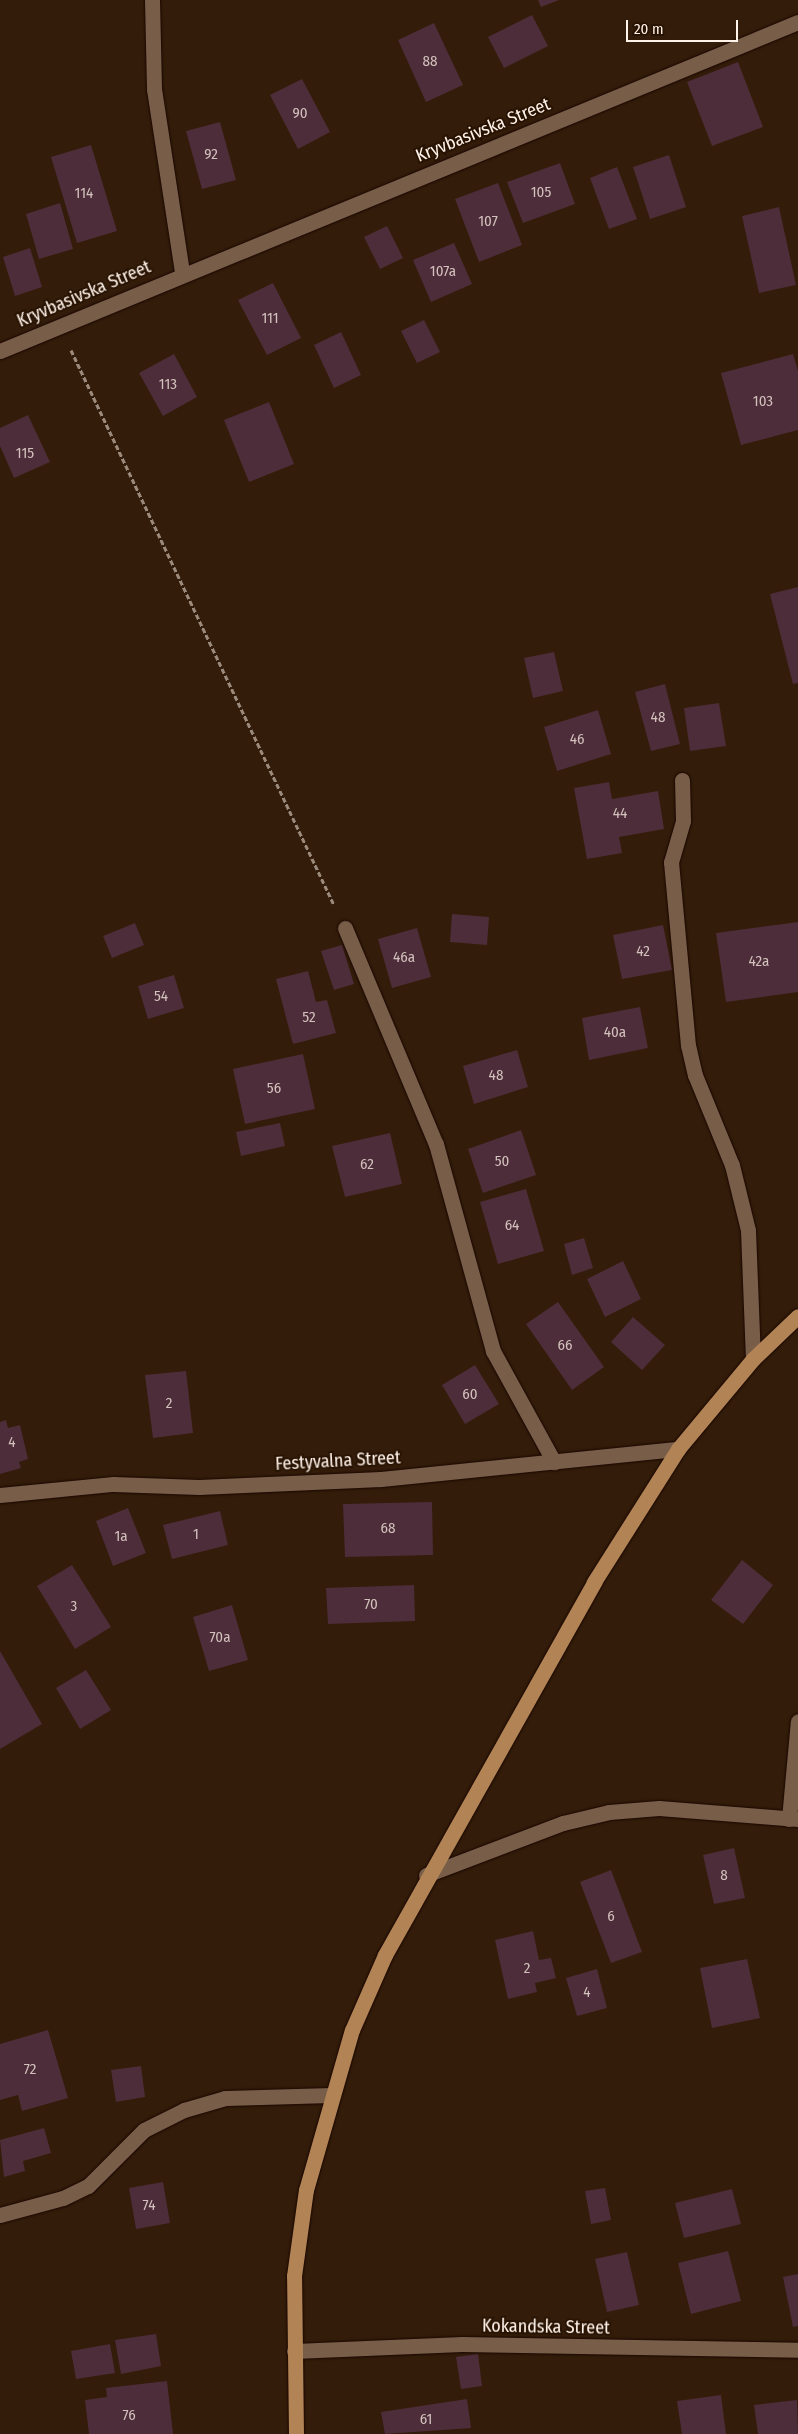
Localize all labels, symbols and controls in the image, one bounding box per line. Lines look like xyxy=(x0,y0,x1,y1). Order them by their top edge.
scale bar xyxy=(628,10,740,42)
text: 20 m xyxy=(634,20,664,38)
house number: 88 xyxy=(423,53,437,71)
street label: Kryvbasivska Street xyxy=(413,93,553,167)
house number: 90 xyxy=(292,105,308,123)
house number: 92 xyxy=(204,146,218,164)
house number: 105 xyxy=(531,184,551,202)
house number: 114 xyxy=(75,185,93,203)
house number: 107 xyxy=(478,213,498,231)
street label: Kryvbasivska Street xyxy=(14,256,154,332)
house number: 107а xyxy=(430,263,456,281)
house number: 111 xyxy=(261,310,279,328)
house number: 113 xyxy=(159,376,177,394)
house number: 103 xyxy=(753,393,773,411)
house number: 115 xyxy=(16,445,34,463)
house number: 48 xyxy=(651,709,665,727)
house number: 46 xyxy=(570,731,584,749)
house number: 44 xyxy=(613,805,627,823)
house number: 42 xyxy=(636,943,650,961)
house number: 46а xyxy=(393,949,415,967)
house number: 42а xyxy=(749,953,769,971)
house number: 54 xyxy=(154,988,168,1006)
house number: 52 xyxy=(302,1009,316,1027)
house number: 40а xyxy=(604,1024,626,1042)
house number: 48 xyxy=(489,1067,503,1085)
house number: 56 xyxy=(267,1080,281,1098)
house number: 50 xyxy=(495,1153,509,1171)
house number: 62 xyxy=(360,1156,374,1174)
house number: 64 xyxy=(505,1217,519,1235)
house number: 66 xyxy=(558,1337,572,1355)
house number: 60 xyxy=(462,1386,478,1404)
house number: 2 xyxy=(166,1395,172,1413)
house number: 4 xyxy=(8,1434,16,1452)
street label: Festyvalna Street xyxy=(275,1447,401,1475)
house number: 68 xyxy=(381,1520,395,1538)
house number: 1 xyxy=(193,1526,199,1544)
house number: 1а xyxy=(114,1528,128,1546)
house number: 70 xyxy=(364,1596,378,1614)
house number: 3 xyxy=(71,1598,77,1616)
house number: 70а xyxy=(209,1629,231,1647)
house number: 8 xyxy=(720,1867,728,1885)
house number: 6 xyxy=(607,1908,615,1926)
house number: 2 xyxy=(524,1960,530,1978)
house number: 4 xyxy=(583,1984,591,2002)
house number: 72 xyxy=(24,2061,36,2079)
house number: 74 xyxy=(143,2197,155,2215)
street label: Kokandska Street xyxy=(482,2315,610,2339)
house number: 76 xyxy=(122,2407,136,2425)
house number: 61 xyxy=(420,2411,432,2429)

